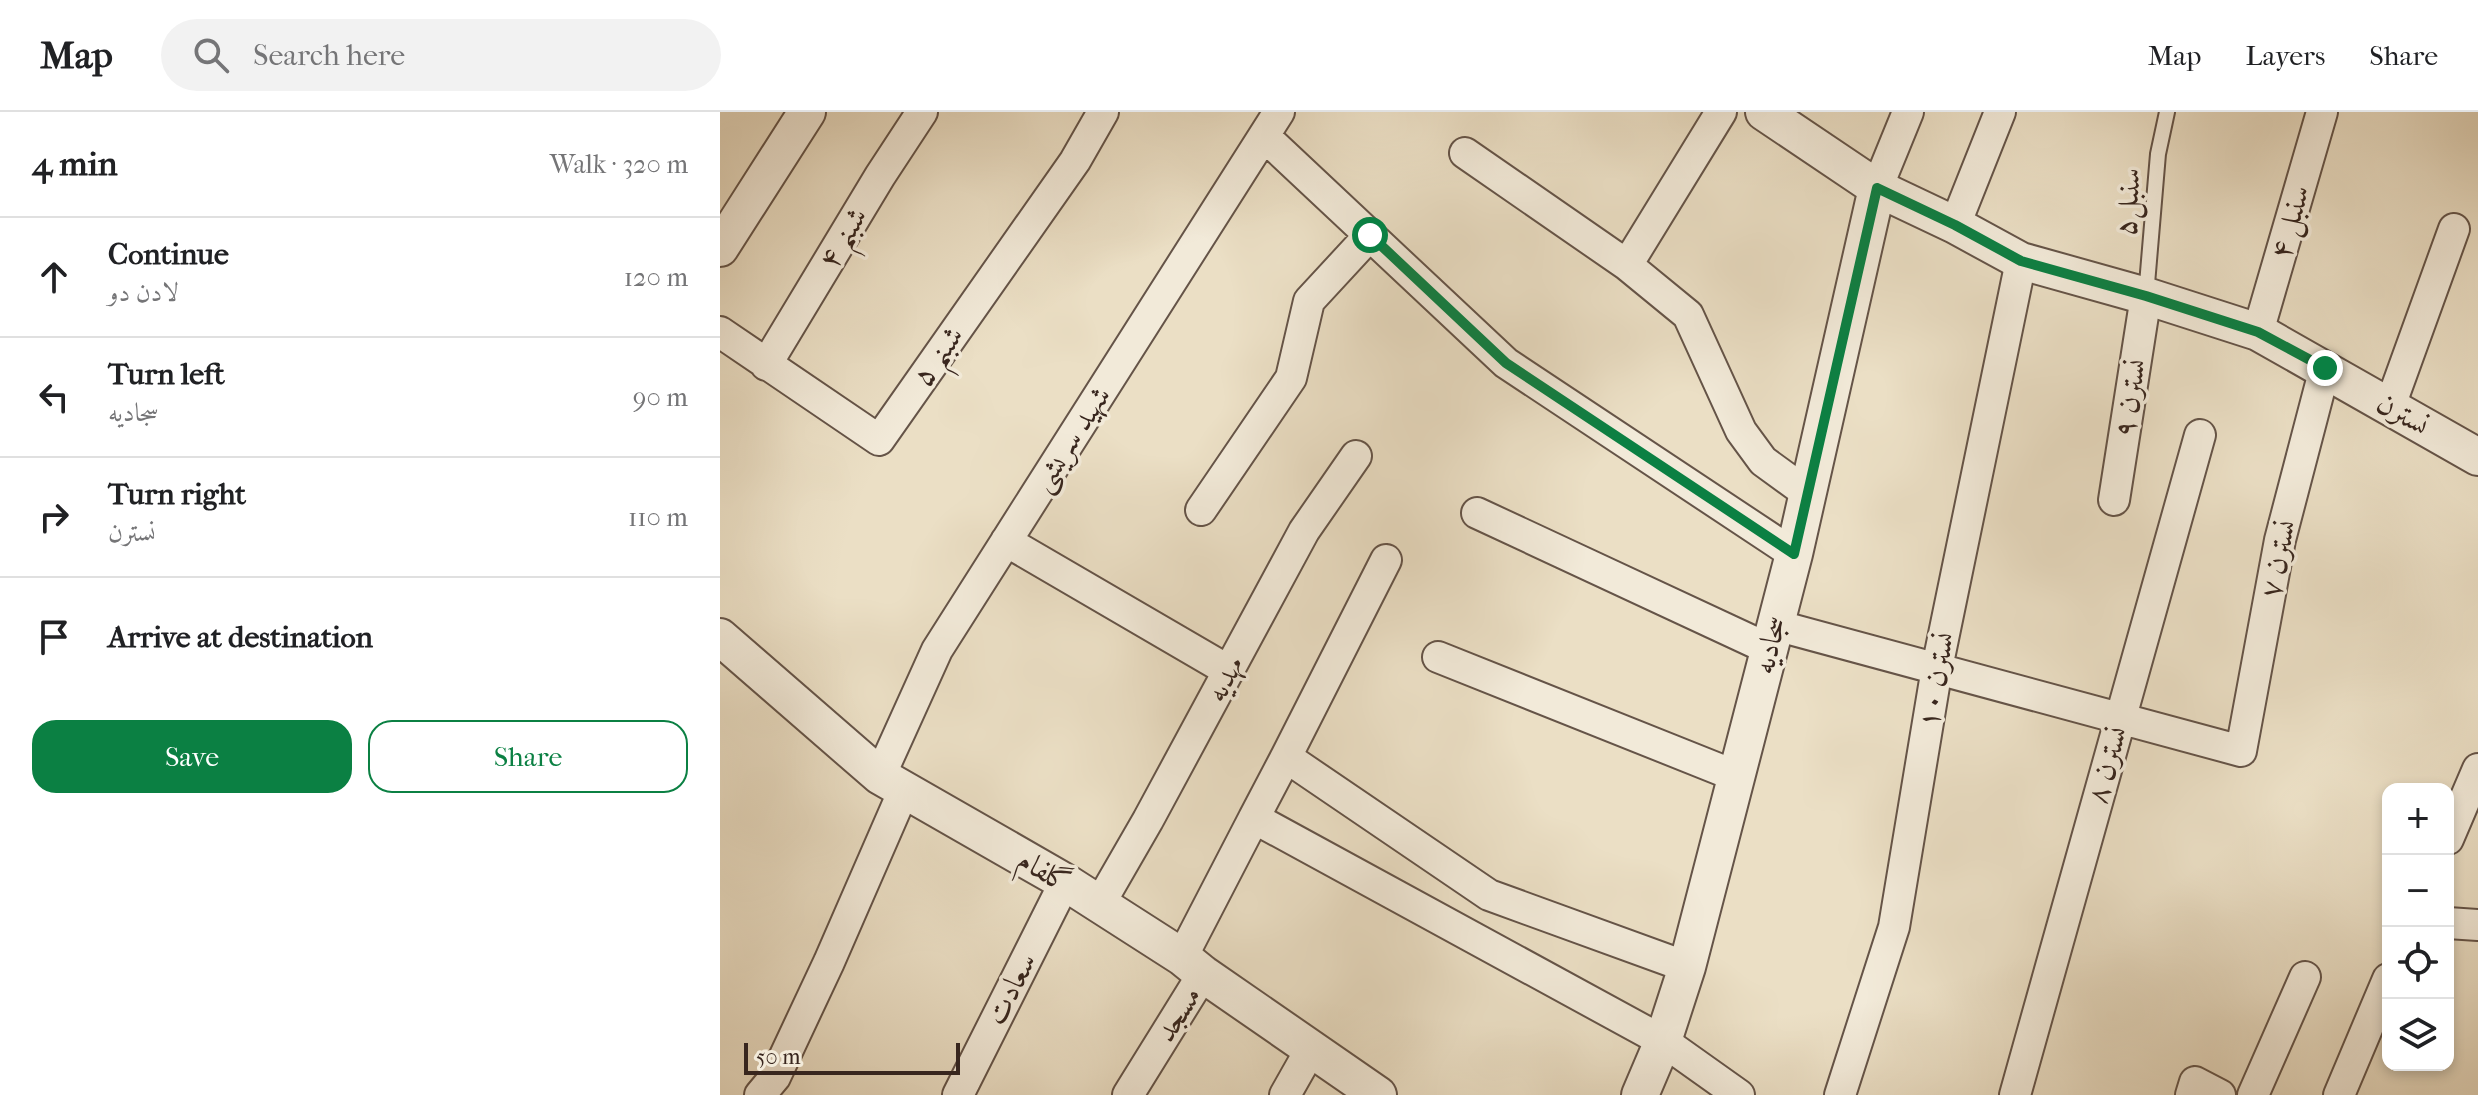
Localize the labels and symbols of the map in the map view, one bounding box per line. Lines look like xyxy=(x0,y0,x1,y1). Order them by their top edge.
street label: سنبل۵ xyxy=(2108,167,2151,238)
street label: سنبل ۴ xyxy=(2263,181,2320,264)
street label: شبنم ۴ xyxy=(811,201,884,281)
route start xyxy=(1352,217,1388,253)
street label: شبنم ۵ xyxy=(905,319,980,399)
route end xyxy=(2307,350,2343,386)
street label: نسترن ۹ xyxy=(2107,356,2153,440)
street label: شهید سریشی xyxy=(1024,380,1120,500)
street label: نسترن xyxy=(2370,385,2436,443)
street label: نسترن ۷ xyxy=(2253,517,2303,601)
street label: سجادیه xyxy=(1746,612,1794,678)
street label: نسترن ۱۰ xyxy=(1910,629,1962,731)
street label: مهدیه xyxy=(1199,650,1252,708)
street label: نسترن ۸ xyxy=(2079,722,2135,808)
street label: گلفام xyxy=(1007,841,1077,907)
street label: سعادت xyxy=(978,947,1044,1031)
street label: مسجد xyxy=(1148,980,1208,1048)
scale bar xyxy=(744,1039,960,1075)

